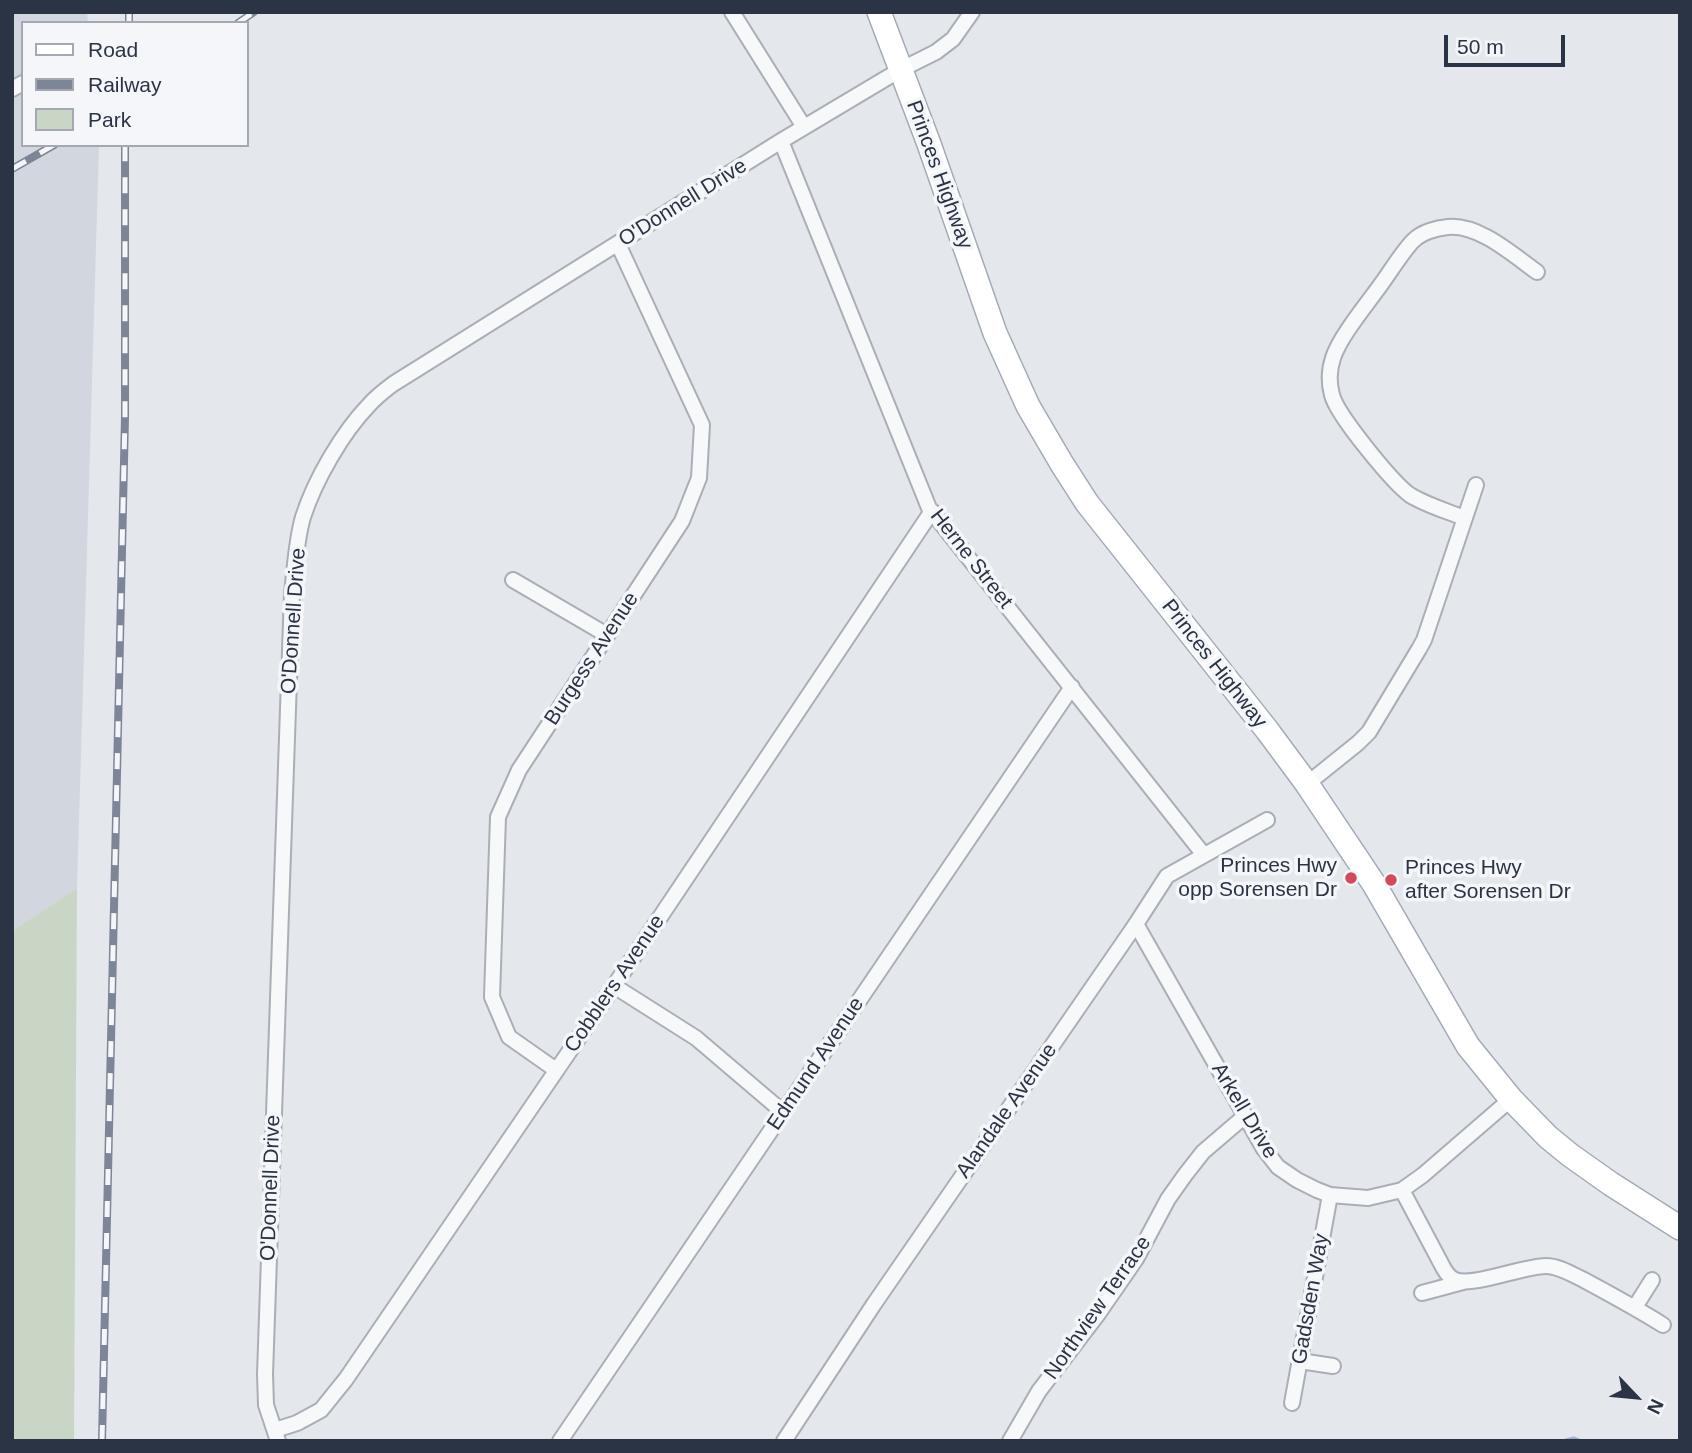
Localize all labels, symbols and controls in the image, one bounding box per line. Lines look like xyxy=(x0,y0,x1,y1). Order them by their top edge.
legend xyxy=(21,21,248,147)
scale bar xyxy=(1447,21,1568,65)
text: 50 m xyxy=(1457,35,1504,58)
text: Road xyxy=(88,38,138,61)
text: Railway xyxy=(88,73,162,96)
street label: Princes Highway xyxy=(900,97,978,253)
text: Park xyxy=(88,108,131,131)
street label: O'Donnell Drive xyxy=(614,154,752,252)
street label: Herne Street xyxy=(924,504,1018,614)
street label: O'Donnell Drive xyxy=(276,547,312,695)
street label: Burgess Avenue xyxy=(540,588,644,730)
street label: Princes Highway xyxy=(1156,595,1272,733)
place label: Princes Hwy opp Sorensen Dr xyxy=(1178,853,1337,903)
place label: Princes Hwy after Sorensen Dr xyxy=(1405,855,1571,905)
marker: Princes Hwy opp Sorensen Dr xyxy=(1343,870,1359,886)
marker: Princes Hwy after Sorensen Dr xyxy=(1383,872,1399,888)
street label: Cobblers Avenue xyxy=(560,910,670,1058)
street label: Edmund Avenue xyxy=(762,993,870,1135)
street label: Alandale Avenue xyxy=(951,1039,1063,1183)
street label: Arkell Drive xyxy=(1206,1059,1282,1163)
street label: O'Donnell Drive xyxy=(256,1114,286,1262)
street label: Northview Terrace xyxy=(1039,1231,1157,1385)
street label: Gadsden Way xyxy=(1287,1232,1335,1366)
north arrow xyxy=(1601,1362,1671,1432)
text: N xyxy=(1643,1396,1668,1417)

